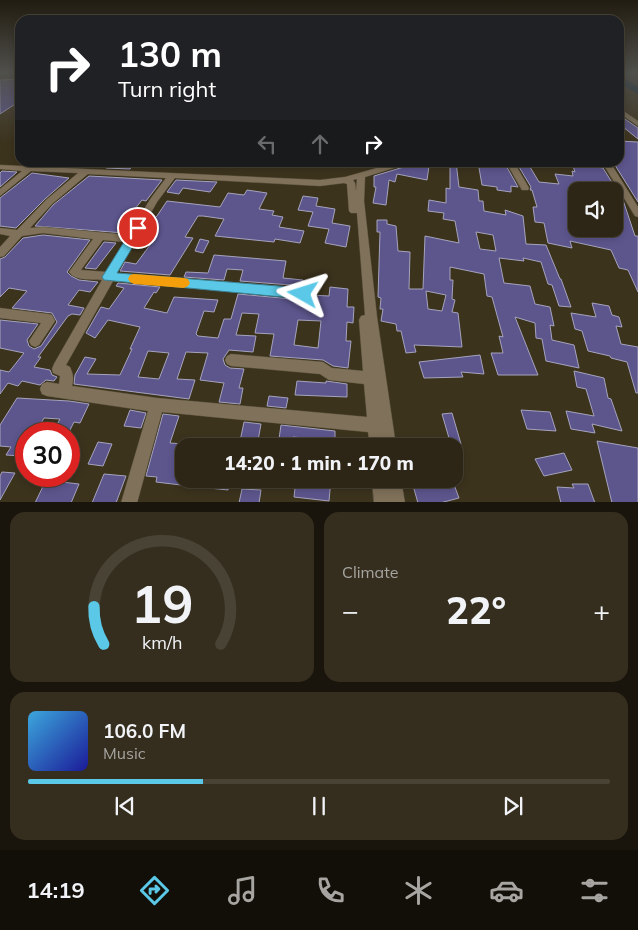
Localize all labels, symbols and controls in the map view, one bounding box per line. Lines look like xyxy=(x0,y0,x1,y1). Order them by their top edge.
text: 130 m xyxy=(118,32,222,76)
icon: right xyxy=(35,35,100,100)
text: Turn right xyxy=(118,75,216,103)
icon: left xyxy=(253,130,281,158)
icon: ahead xyxy=(306,130,334,158)
icon: right xyxy=(359,130,387,158)
map controls xyxy=(568,182,623,237)
button: sound xyxy=(568,182,623,237)
pin xyxy=(117,207,159,249)
icon: arrive xyxy=(124,214,152,242)
position arrow xyxy=(276,267,328,319)
speed limit sign: 30 xyxy=(15,422,80,487)
text: 14:20 · 1 min · 170 m xyxy=(224,451,414,475)
text: Climate xyxy=(342,562,398,582)
text: 19 xyxy=(131,571,193,636)
text: 22° xyxy=(446,586,506,634)
text: − xyxy=(342,593,359,628)
text: + xyxy=(593,593,610,628)
text: km/h xyxy=(142,631,182,653)
text: 106.0 FM xyxy=(103,719,186,743)
text: Music xyxy=(103,743,146,763)
icon: previous xyxy=(111,792,139,820)
icon: pause xyxy=(305,792,333,820)
icon: next xyxy=(499,792,527,820)
icon: directions xyxy=(137,873,172,908)
icon: music xyxy=(225,873,260,908)
icon: phone xyxy=(313,873,348,908)
icon: climate xyxy=(401,873,436,908)
icon: car xyxy=(489,873,524,908)
icon: filters xyxy=(577,873,612,908)
text: 14:19 xyxy=(26,876,85,904)

